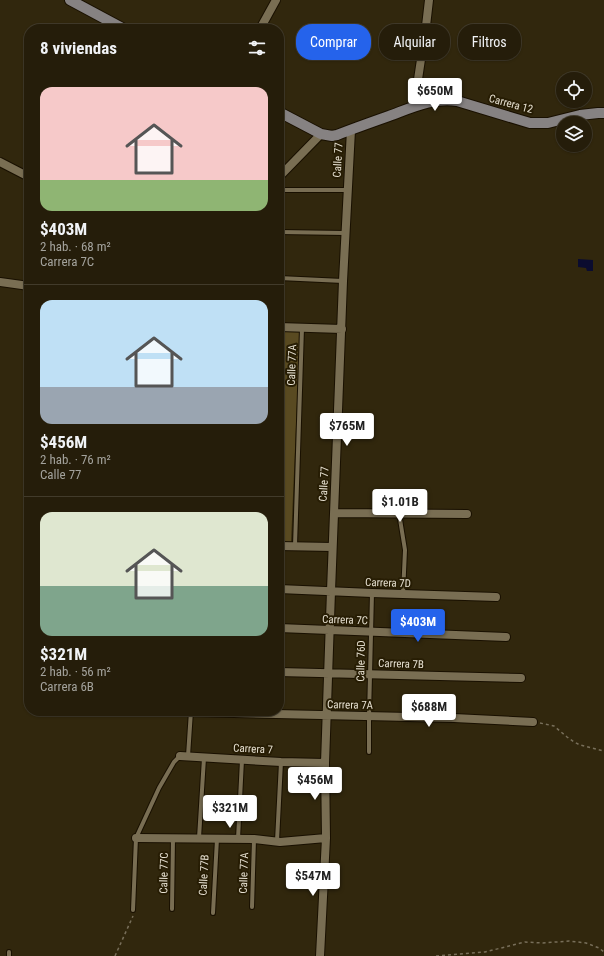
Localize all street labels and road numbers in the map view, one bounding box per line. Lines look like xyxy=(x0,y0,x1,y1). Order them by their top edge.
street label: Carrera 12 xyxy=(488,92,534,116)
street label: Calle 77 xyxy=(331,142,345,178)
street label: Calle 77A xyxy=(285,343,299,386)
street label: Calle 77 xyxy=(317,466,331,502)
street label: Carrera 7D xyxy=(365,576,411,590)
street label: Carrera 7C xyxy=(322,613,368,627)
street label: Calle 76D xyxy=(354,640,368,682)
street label: Carrera 7B xyxy=(378,657,424,671)
street label: Carrera 7A xyxy=(327,698,374,712)
street label: Carrera 7 xyxy=(233,741,273,757)
street label: Calle 77A xyxy=(237,851,251,894)
street label: Calle 77C xyxy=(157,852,171,894)
street label: Calle 77B xyxy=(196,854,212,896)

